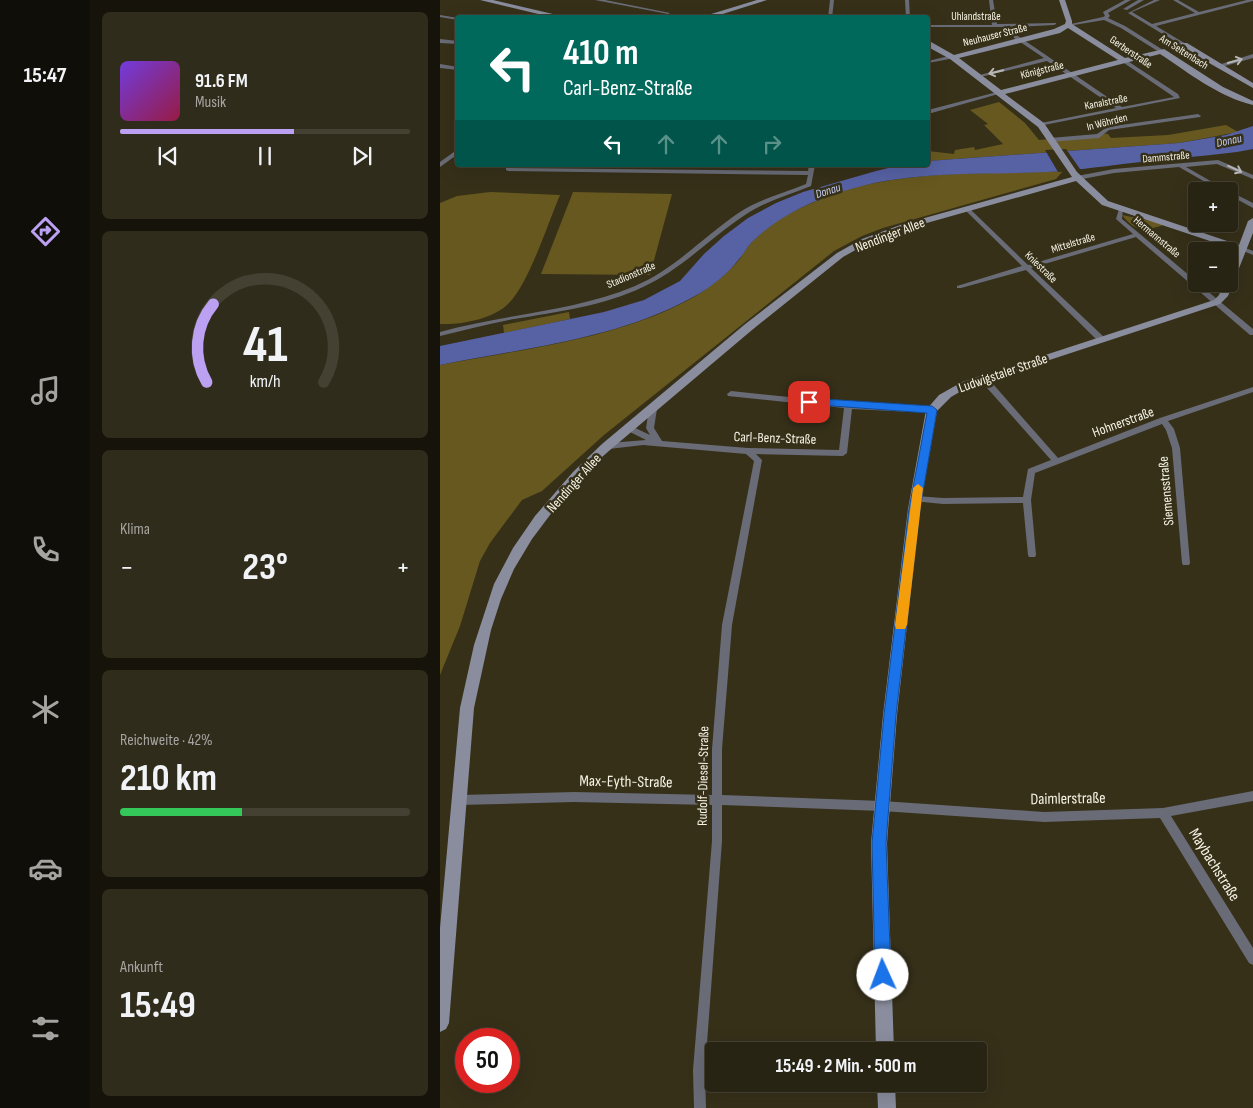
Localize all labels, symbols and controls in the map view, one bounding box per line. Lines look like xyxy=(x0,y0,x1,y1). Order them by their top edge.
street label: Uhlandstraße xyxy=(951,10,1001,23)
street label: Neuhauser Straße xyxy=(962,21,1028,49)
street label: Am Seltenbach xyxy=(1156,31,1211,72)
text: 410 m xyxy=(563,32,638,75)
street label: Gerberstraße xyxy=(1107,33,1155,71)
icon: left xyxy=(480,35,545,100)
one-way arrow xyxy=(1227,56,1243,65)
street label: Königstraße xyxy=(1019,58,1065,82)
text: 15:47 xyxy=(24,62,66,89)
one-way arrow xyxy=(988,68,1004,77)
text: 91.6 FM xyxy=(195,70,248,93)
text: Carl-Benz-Straße xyxy=(563,75,693,102)
street label: Kanalstraße xyxy=(1083,91,1129,113)
text: Musik xyxy=(195,93,226,112)
street label: In Wöhrden xyxy=(1085,111,1129,133)
icon: left xyxy=(599,130,627,158)
icon: ahead xyxy=(652,130,680,158)
icon: ahead xyxy=(705,130,733,158)
icon: right xyxy=(758,130,786,158)
water label: Donau xyxy=(1215,131,1243,151)
icon: previous xyxy=(154,142,182,170)
icon: pause xyxy=(251,142,279,170)
icon: next xyxy=(348,142,376,170)
street label: Dammstraße xyxy=(1142,148,1190,166)
one-way arrow xyxy=(1227,165,1242,174)
water label: Donau xyxy=(814,180,843,202)
map controls xyxy=(1188,182,1238,292)
button: + xyxy=(1188,182,1238,232)
icon: directions xyxy=(28,214,63,249)
street label: Nendinger Allee xyxy=(853,214,927,256)
street label: Hermannstraße xyxy=(1131,214,1183,260)
street label: Mittelstraße xyxy=(1049,230,1097,256)
button: − xyxy=(1188,242,1238,292)
street label: Kniestraße xyxy=(1022,249,1060,285)
street label: Stadionstraße xyxy=(605,259,657,291)
text: 41 xyxy=(243,314,287,377)
street label: Ludwigstaler Straße xyxy=(956,350,1050,396)
text: km/h xyxy=(250,371,280,392)
icon: music xyxy=(28,373,63,408)
pin xyxy=(788,381,830,423)
icon: arrive xyxy=(795,388,823,416)
street label: Hohnerstraße xyxy=(1090,403,1156,441)
street label: Carl-Benz-Straße xyxy=(733,428,817,448)
street label: Nendinger Allee xyxy=(543,450,605,516)
street label: Siemensstraße xyxy=(1154,456,1178,526)
text: Klima xyxy=(120,520,150,539)
icon: phone xyxy=(28,532,63,567)
text: 23° xyxy=(242,545,288,590)
text: − xyxy=(120,551,134,584)
text: + xyxy=(396,551,410,584)
icon: climate xyxy=(28,692,63,727)
street label: Rudolf-Diesel-Straße xyxy=(694,726,712,826)
text: Reichweite · 42% xyxy=(120,731,213,750)
text: 210 km xyxy=(120,756,217,801)
street label: Max-Eyth-Straße xyxy=(579,772,673,792)
street label: Daimlerstraße xyxy=(1030,789,1106,809)
street label: Maybachstraße xyxy=(1184,825,1244,905)
icon: car xyxy=(28,851,63,886)
position arrow xyxy=(856,948,908,1000)
text: Ankunft xyxy=(120,958,163,977)
text: 15:49 xyxy=(120,983,196,1028)
icon: filters xyxy=(28,1011,63,1046)
speed limit sign: 50 xyxy=(455,1028,520,1093)
text: 15:49 · 2 Min. · 500 m xyxy=(776,1055,916,1078)

